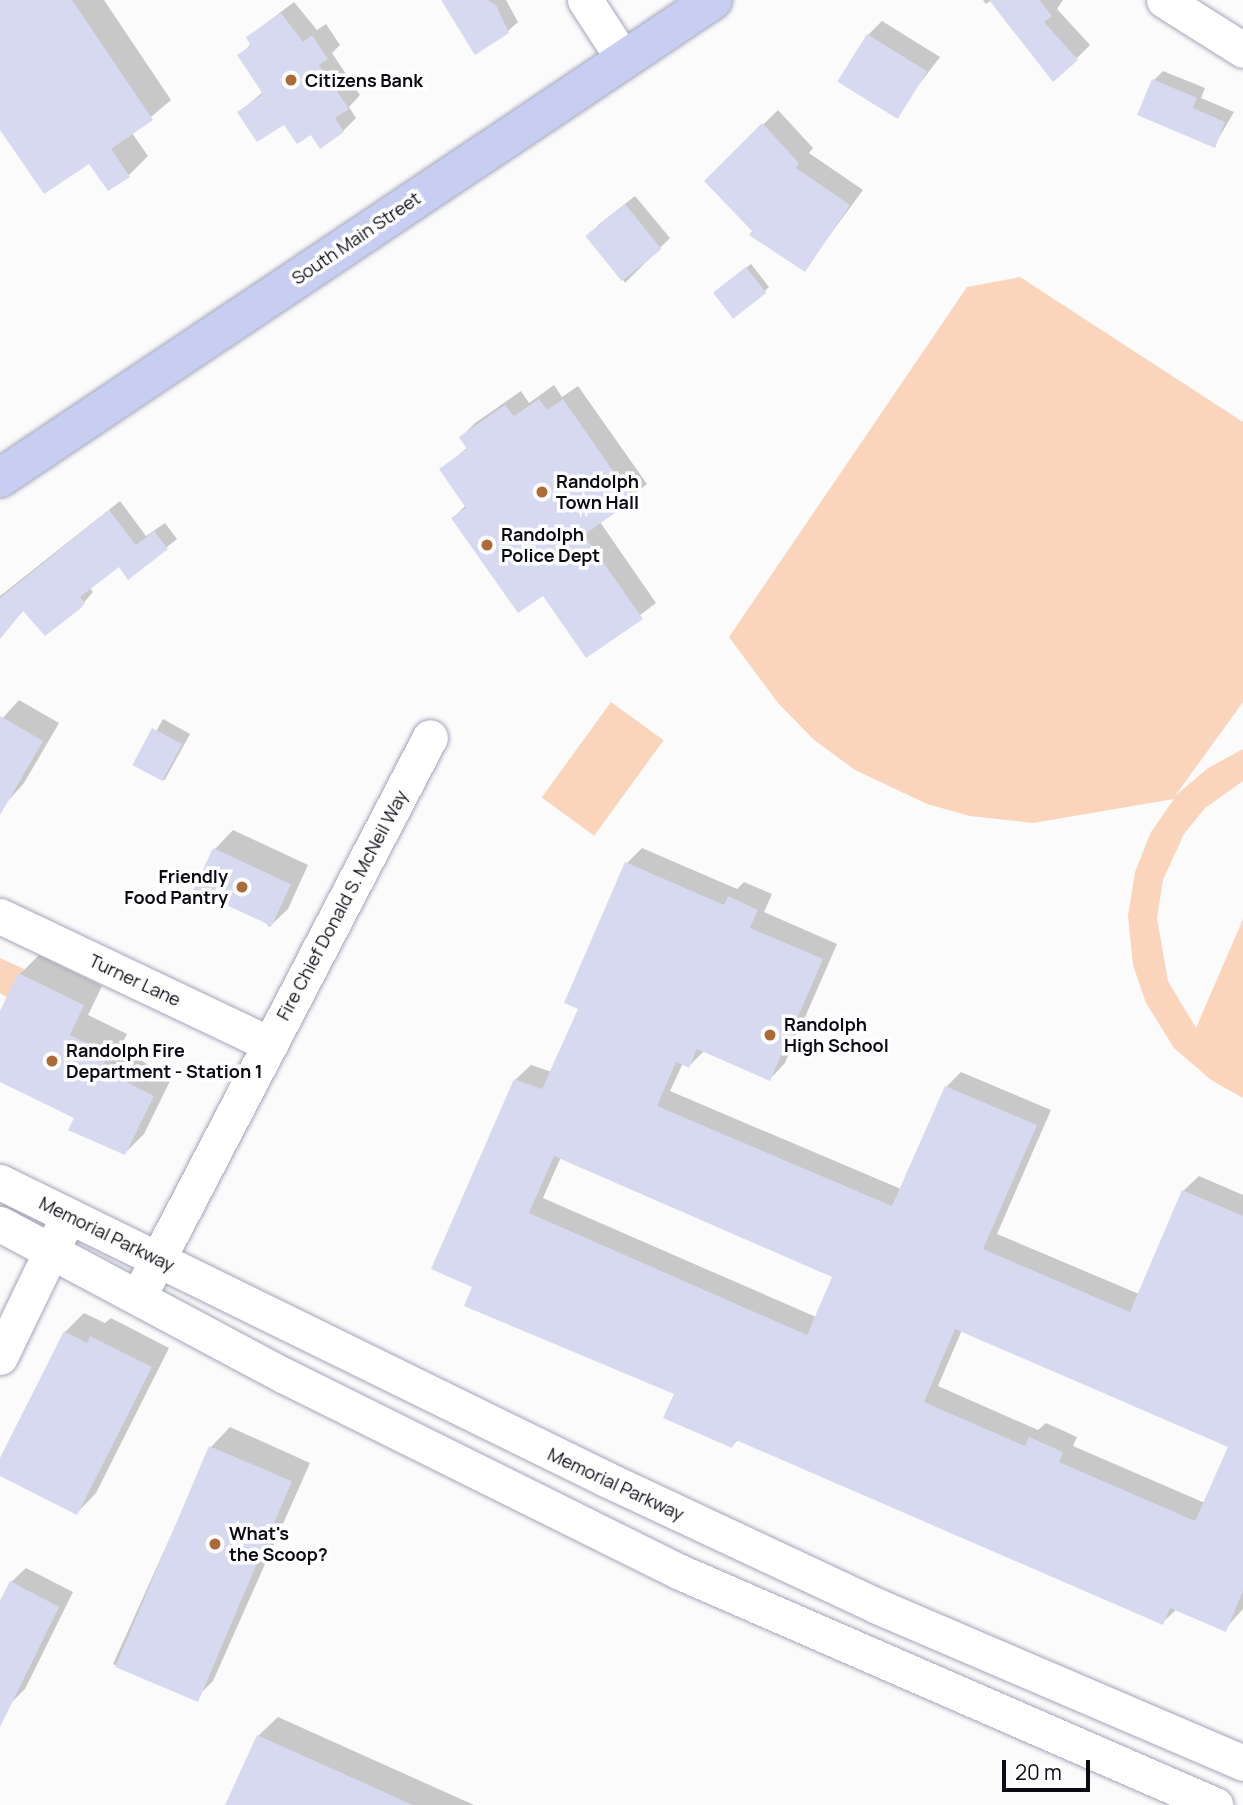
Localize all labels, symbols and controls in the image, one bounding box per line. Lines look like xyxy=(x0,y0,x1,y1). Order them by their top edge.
place label: Citizens Bank xyxy=(305,69,423,91)
marker: Citizens Bank xyxy=(283,72,299,88)
street label: South Main Street xyxy=(288,187,424,289)
place label: Randolph Town Hall xyxy=(556,471,639,514)
marker: Randolph Town Hall xyxy=(534,484,550,500)
place label: Randolph Police Dept xyxy=(501,524,600,566)
marker: Randolph Police Dept xyxy=(479,537,495,553)
street label: Fire Chief Donald S. McNeil Way xyxy=(272,786,412,1024)
place label: Friendly Food Pantry xyxy=(124,866,228,908)
marker: Friendly Food Pantry xyxy=(234,879,250,895)
street label: Turner Lane xyxy=(86,949,184,1011)
place label: Randolph High School xyxy=(784,1014,889,1056)
marker: Randolph High School xyxy=(762,1027,778,1043)
place label: Randolph Fire Department - Station 1 xyxy=(66,1040,263,1082)
marker: Randolph Fire Department - Station 1 xyxy=(44,1053,60,1069)
street label: Memorial Parkway xyxy=(36,1192,178,1276)
street label: Memorial Parkway xyxy=(544,1443,688,1525)
place label: What's the Scoop? xyxy=(229,1523,328,1566)
marker: What's the Scoop? xyxy=(207,1536,223,1552)
scale bar xyxy=(1005,1745,1092,1789)
text: 20 m xyxy=(1015,1758,1062,1786)

